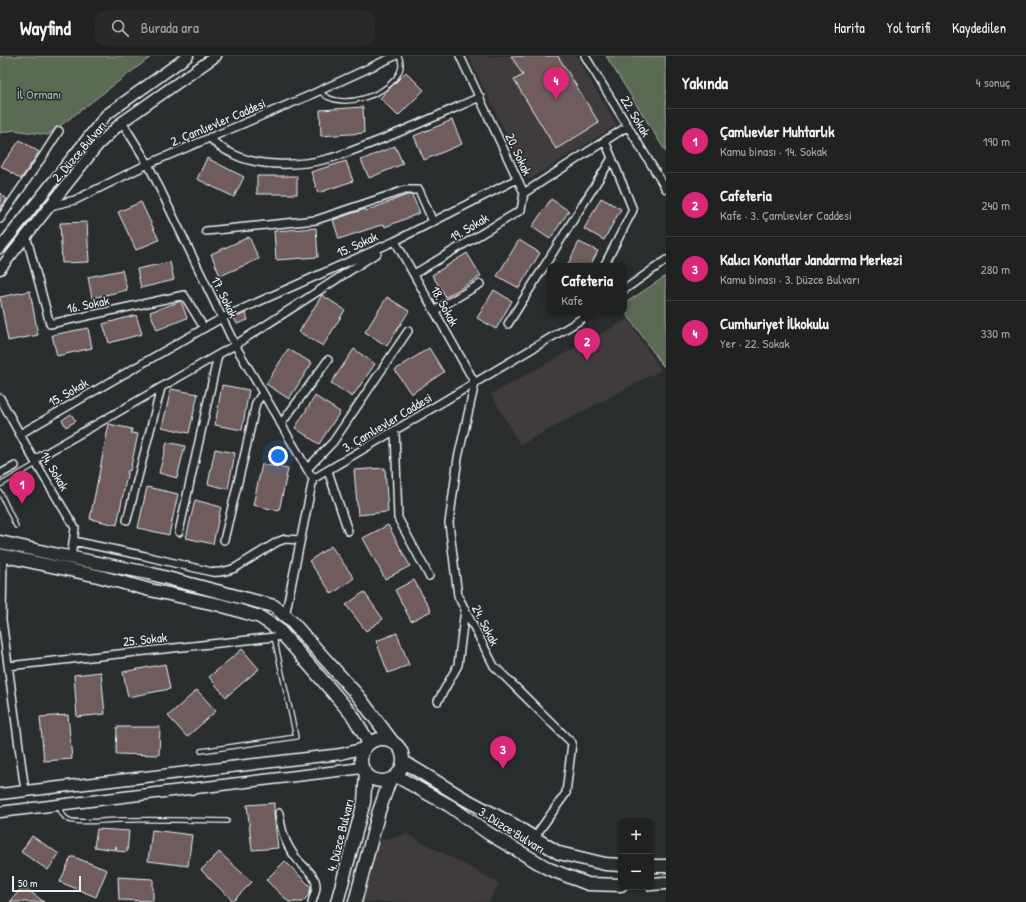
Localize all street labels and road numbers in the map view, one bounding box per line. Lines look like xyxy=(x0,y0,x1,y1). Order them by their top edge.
street label: 22. Sokak xyxy=(617,92,656,140)
street label: 2. Çamlıevler Caddesi xyxy=(168,94,268,150)
street label: 2. Düzce Bulvarı xyxy=(47,117,111,185)
street label: 20. Sokak xyxy=(501,130,537,179)
street label: 19. Sokak xyxy=(446,208,492,246)
street label: 15. Sokak xyxy=(334,227,381,261)
street label: 17. Sokak xyxy=(207,273,243,321)
street label: 18. Sokak xyxy=(427,283,464,330)
street label: 16. Sokak xyxy=(65,291,111,317)
street label: 15. Sokak xyxy=(45,373,92,411)
street label: 3. Çamlıevler Caddesi xyxy=(339,388,435,456)
street label: 14. Sokak xyxy=(36,448,74,494)
street label: 24. Sokak xyxy=(468,601,504,649)
street label: 25. Sokak xyxy=(122,628,169,650)
street label: 4. Düzce Bulvarı xyxy=(322,797,358,873)
street label: 3. Düzce Bulvarı xyxy=(475,802,549,858)

